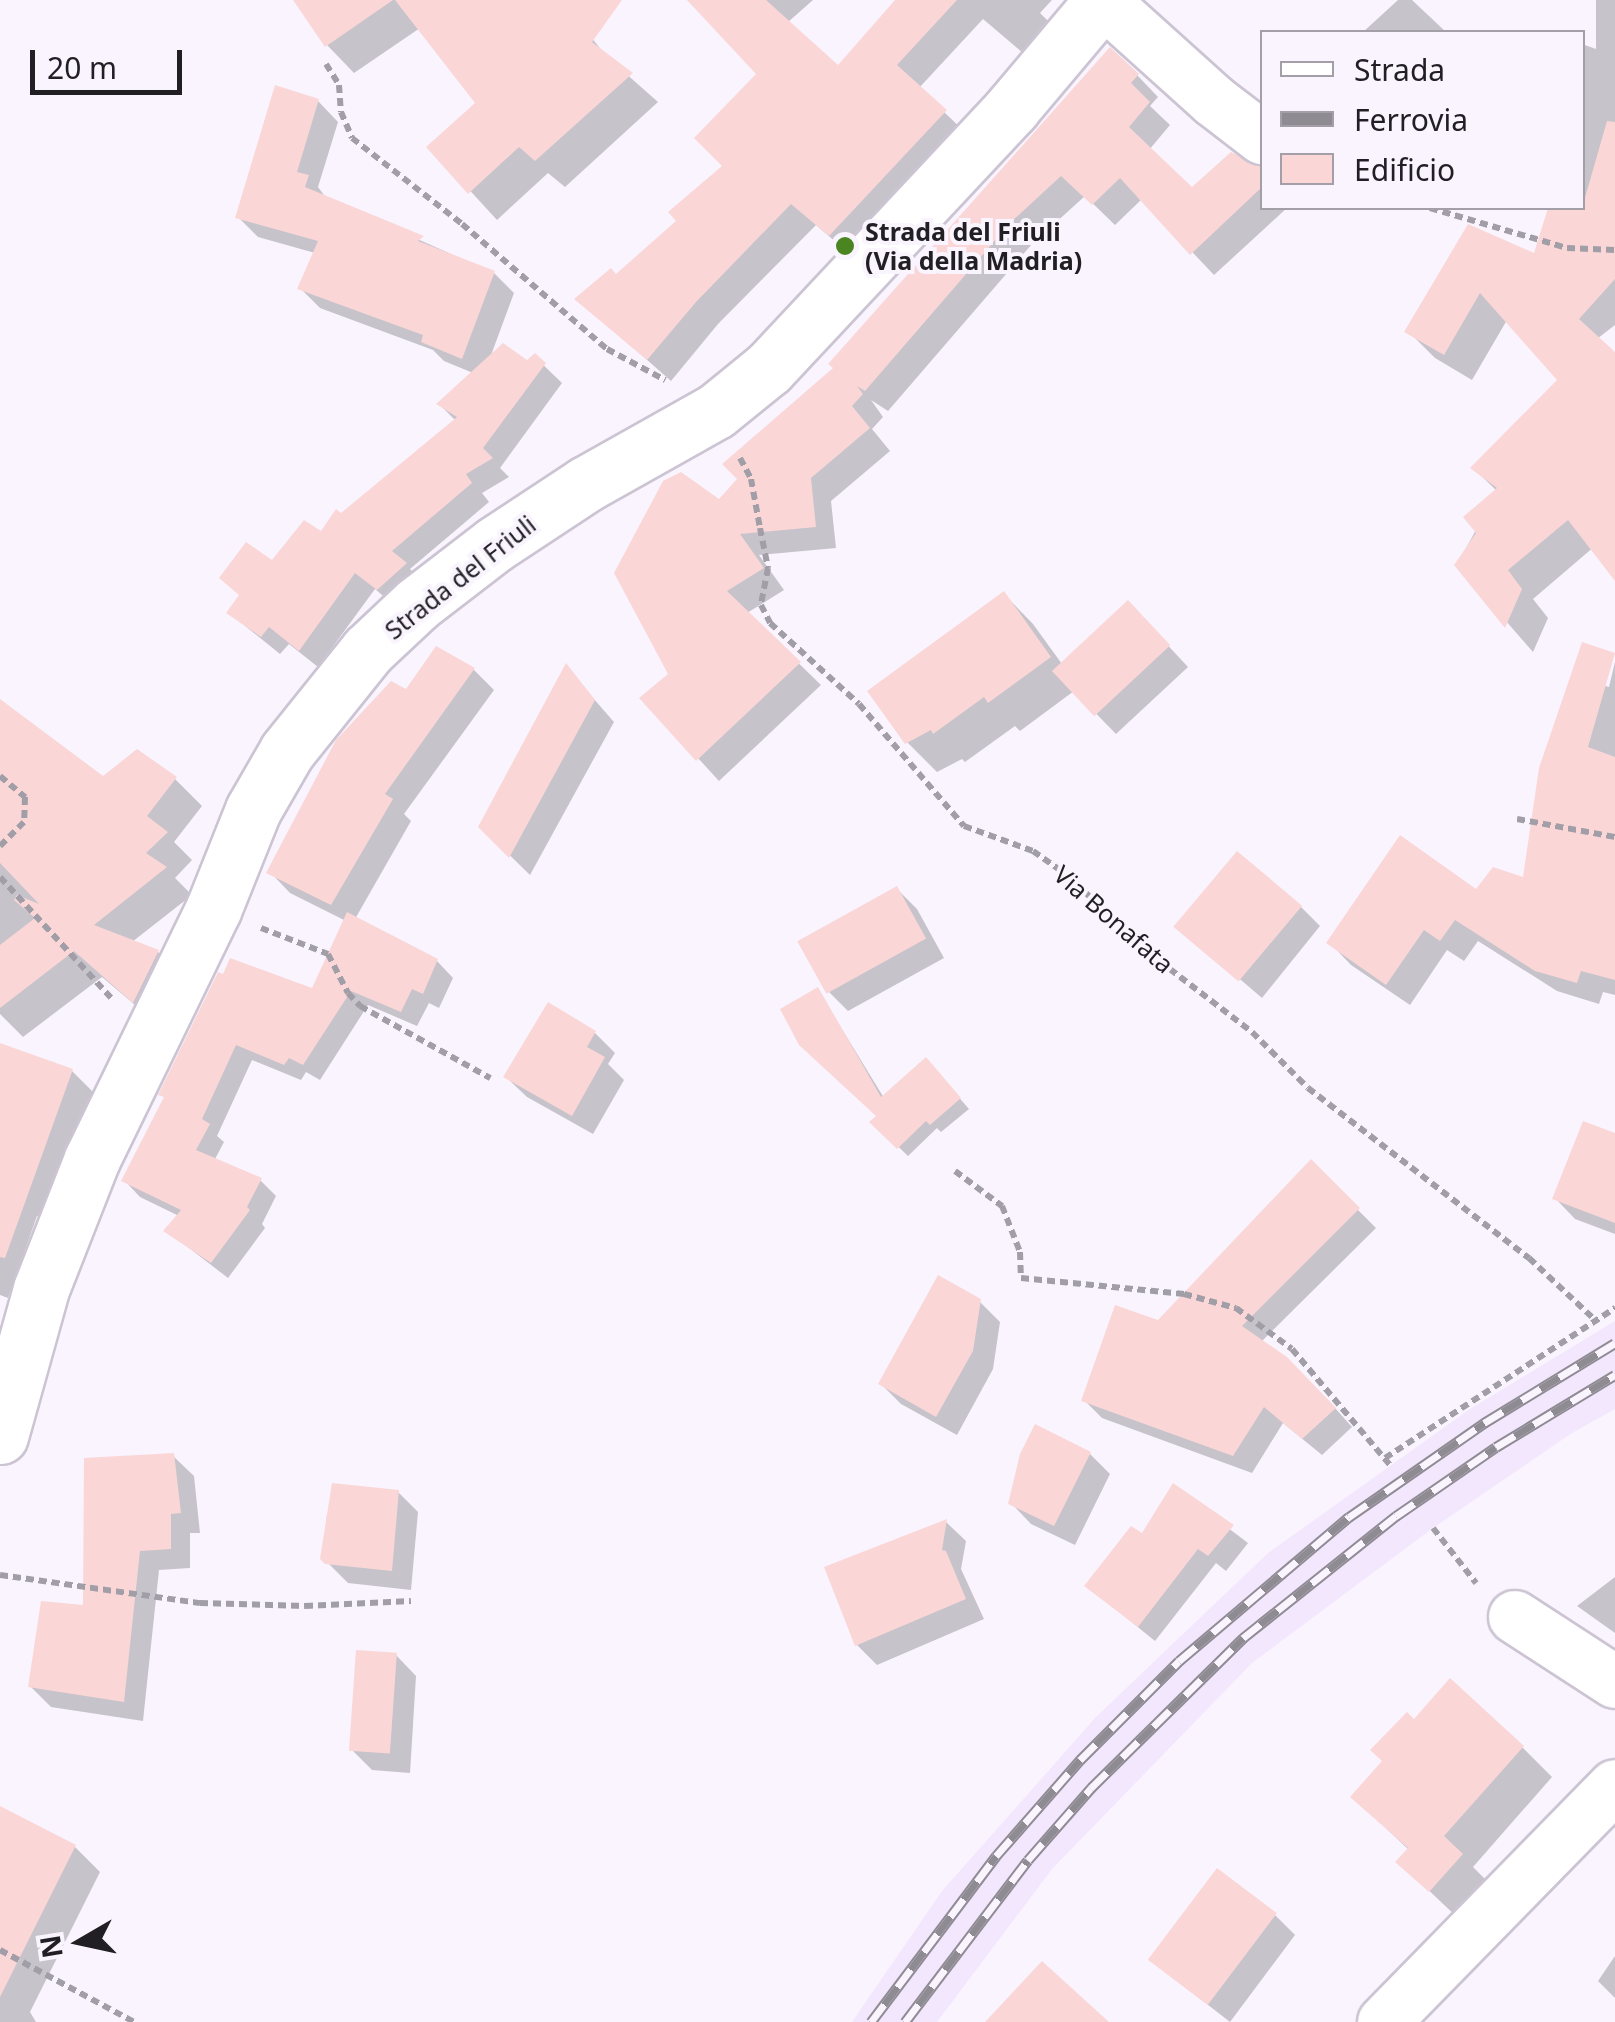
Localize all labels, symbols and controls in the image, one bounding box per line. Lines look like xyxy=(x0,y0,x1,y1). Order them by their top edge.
scale bar xyxy=(35,30,188,92)
legend xyxy=(1260,30,1585,210)
text: 20 m xyxy=(47,47,117,88)
text: Strada xyxy=(1354,49,1445,90)
text: Ferrovia xyxy=(1354,99,1468,140)
text: Edificio xyxy=(1354,149,1455,190)
place label: Strada del Friuli (Via della Madria) xyxy=(865,217,1082,276)
marker: Strada del Friuli (Via della Madria) xyxy=(834,235,856,257)
street label: Strada del Friuli xyxy=(379,509,541,645)
street label: Via Bonafata xyxy=(1048,859,1180,979)
north arrow xyxy=(30,1892,130,1992)
text: N xyxy=(30,1932,71,1961)

